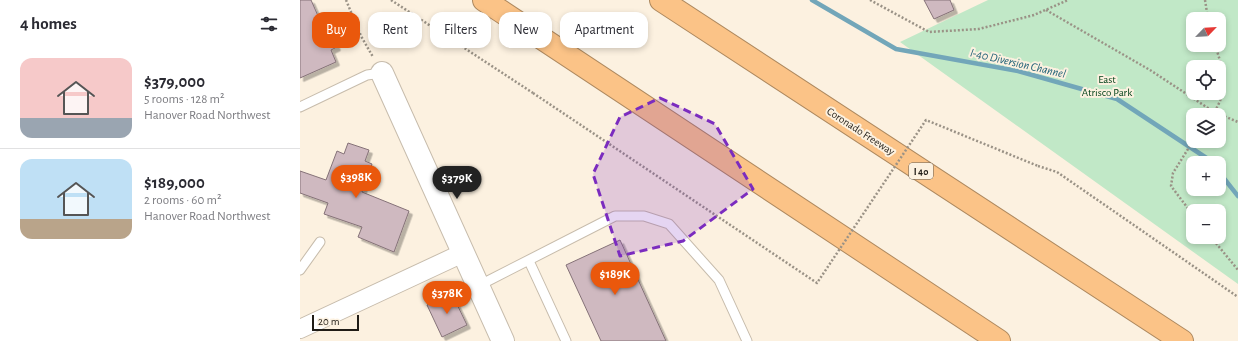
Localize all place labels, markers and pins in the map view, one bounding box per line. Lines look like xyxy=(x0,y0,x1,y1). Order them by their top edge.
pin: $398K xyxy=(328,165,384,199)
pin: $379K xyxy=(429,166,485,200)
pin: $189K xyxy=(587,262,643,296)
pin: $378K xyxy=(419,281,475,315)

